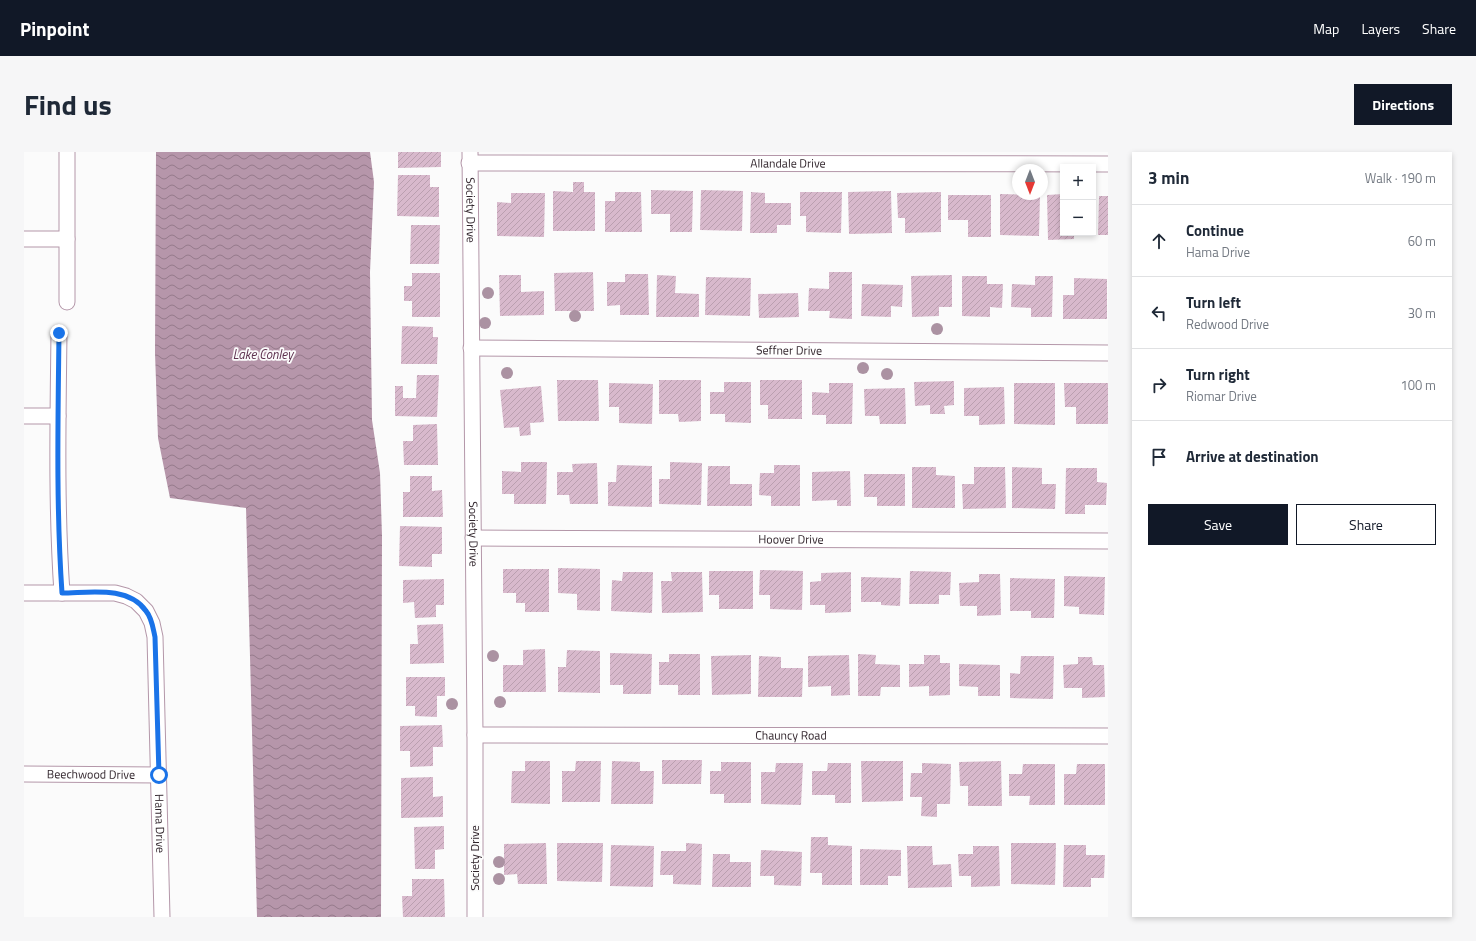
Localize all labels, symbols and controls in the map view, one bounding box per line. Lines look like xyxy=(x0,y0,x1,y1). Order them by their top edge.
text: Pinpoint xyxy=(20,14,89,43)
text: Map xyxy=(1313,18,1339,39)
text: Layers xyxy=(1361,18,1400,39)
text: Share xyxy=(1422,18,1456,39)
text: Find us xyxy=(24,83,112,126)
button: Directions xyxy=(1354,84,1452,125)
street label: Allandale Drive xyxy=(750,153,826,173)
north arrow xyxy=(1012,164,1048,200)
map controls xyxy=(1060,164,1096,236)
button: + xyxy=(1060,164,1096,200)
text: 3 min xyxy=(1148,165,1189,191)
text: Walk · 190 m xyxy=(1365,168,1436,188)
street label: Society Drive xyxy=(461,177,481,243)
button: − xyxy=(1060,200,1096,236)
text: Continue xyxy=(1186,219,1244,242)
icon: ahead xyxy=(1148,230,1170,252)
text: 60 m xyxy=(1408,231,1436,251)
text: Hama Drive xyxy=(1186,242,1250,262)
text: Turn left xyxy=(1186,291,1241,314)
icon: left xyxy=(1148,302,1170,324)
text: 30 m xyxy=(1408,303,1436,323)
text: Redwood Drive xyxy=(1186,314,1269,334)
route end xyxy=(50,324,68,342)
street label: Seffner Drive xyxy=(756,340,822,360)
water label: Lake Conley xyxy=(233,344,295,364)
text: Turn right xyxy=(1186,363,1250,386)
icon: right xyxy=(1148,374,1170,396)
text: 100 m xyxy=(1400,375,1436,395)
text: Riomar Drive xyxy=(1186,386,1257,406)
text: Arrive at destination xyxy=(1186,445,1319,468)
icon: arrive xyxy=(1148,446,1170,468)
street label: Society Drive xyxy=(464,501,484,567)
button: Save xyxy=(1148,504,1288,545)
button: Share xyxy=(1296,504,1436,545)
street label: Hoover Drive xyxy=(758,529,824,549)
street label: Chauncy Road xyxy=(755,725,827,745)
street label: Beechwood Drive xyxy=(47,764,135,784)
route start xyxy=(150,766,168,784)
street label: Hama Drive xyxy=(150,794,170,853)
street label: Society Drive xyxy=(465,825,484,891)

